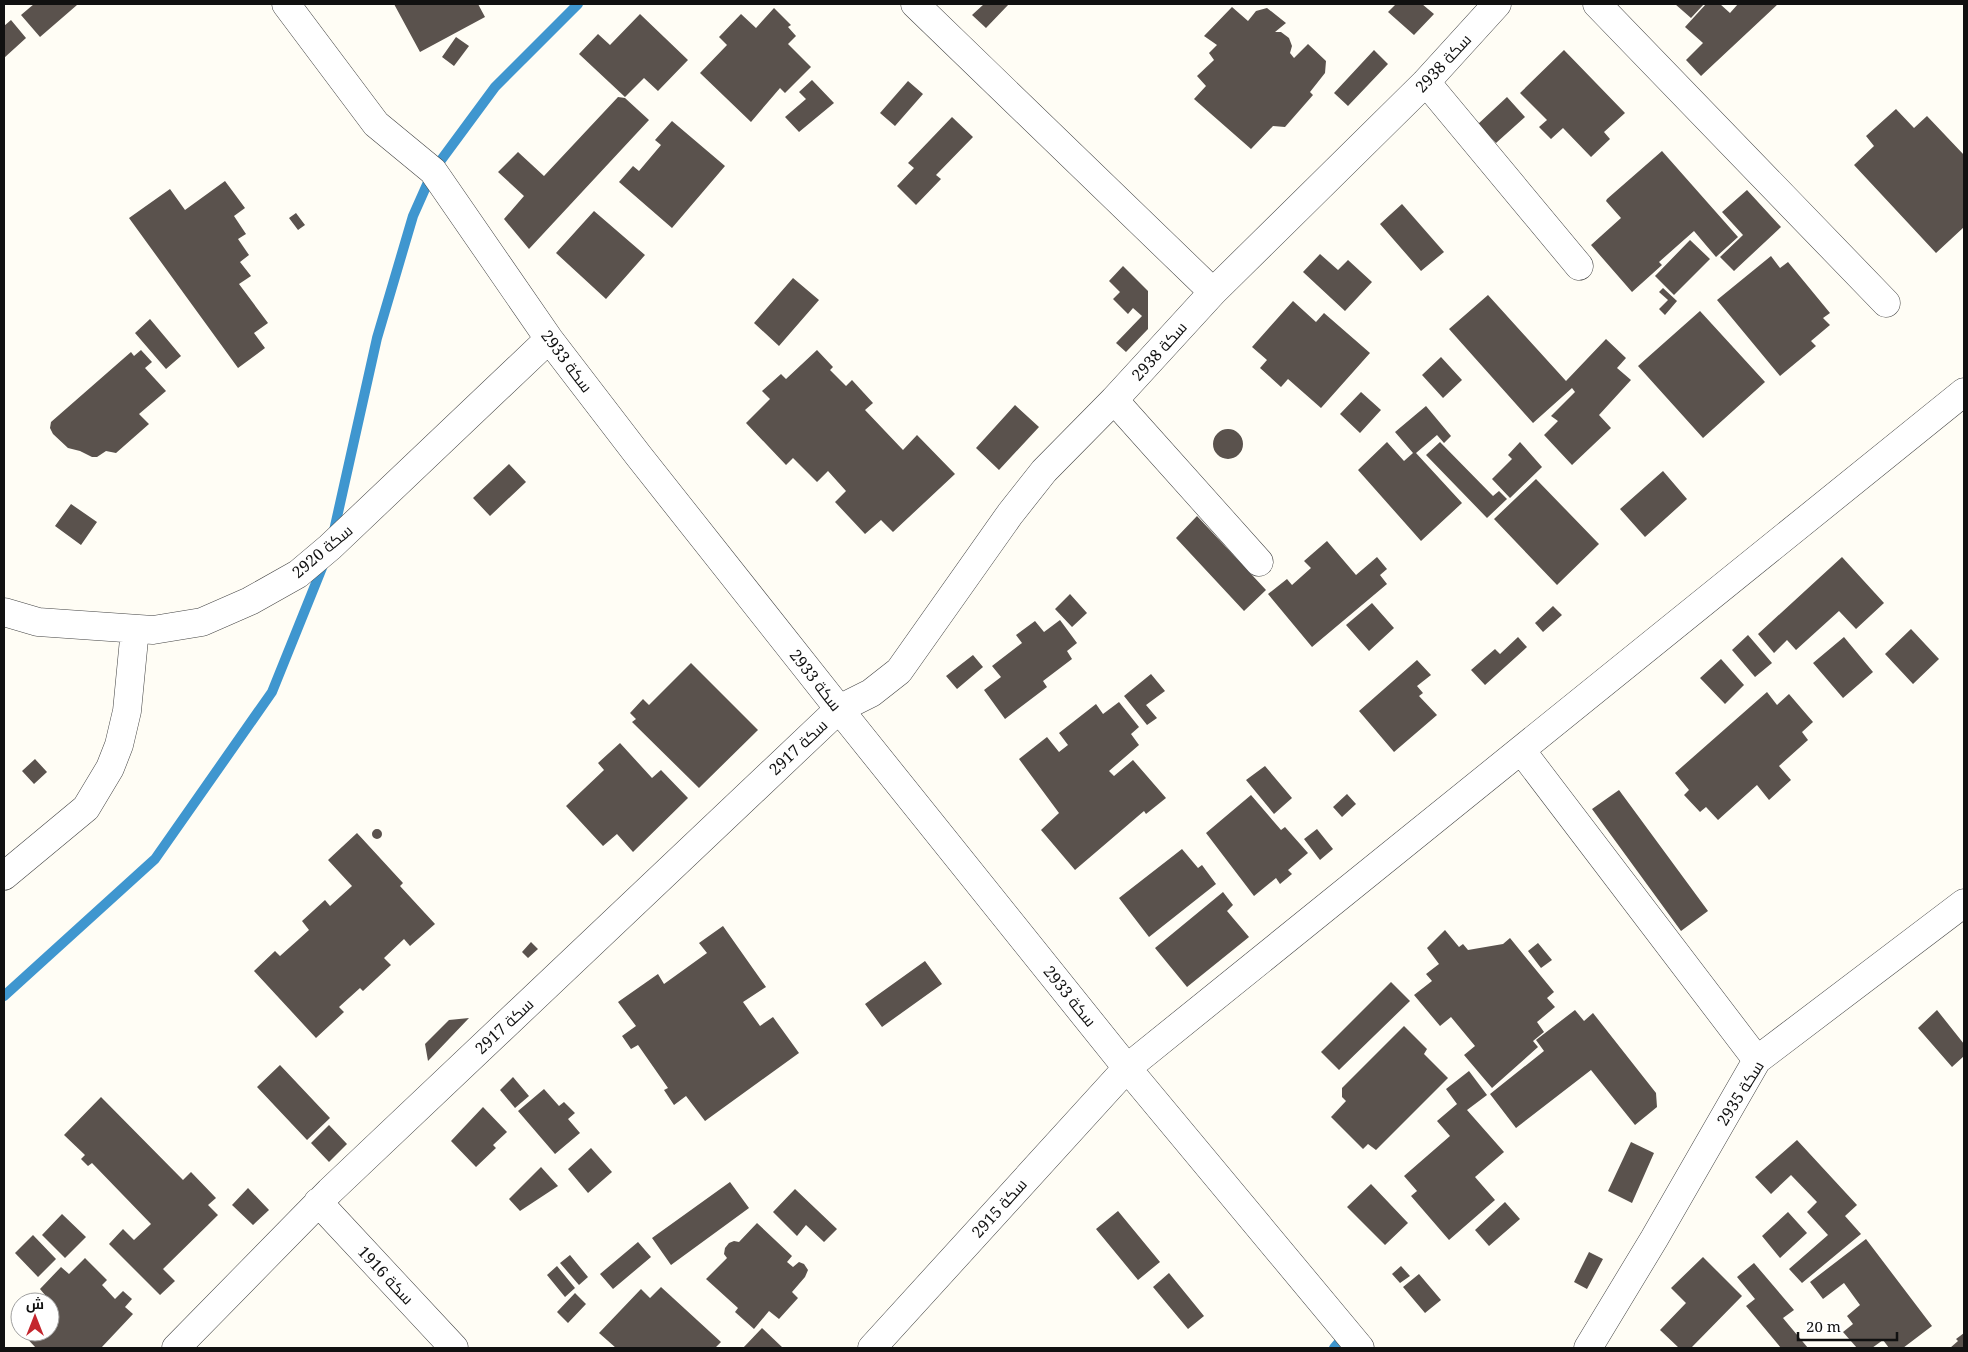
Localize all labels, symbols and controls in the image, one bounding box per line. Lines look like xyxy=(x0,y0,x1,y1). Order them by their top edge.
street label: سكة 2938 xyxy=(1410,29,1476,97)
street label: سكة 2938 xyxy=(1126,317,1192,385)
street label: سكة 2933 xyxy=(536,325,598,397)
street label: سكة 2920 xyxy=(287,519,357,583)
street label: سكة 2933 xyxy=(785,644,847,716)
street label: سكة 2917 xyxy=(764,714,832,780)
street label: سكة 2933 xyxy=(1038,961,1102,1031)
street label: سكة 2917 xyxy=(470,993,538,1059)
street label: سكة 2935 xyxy=(1711,1056,1769,1130)
street label: سكة 2915 xyxy=(966,1174,1032,1242)
street label: سكة 1916 xyxy=(353,1241,419,1309)
north arrow xyxy=(10,1292,60,1342)
text: ش xyxy=(26,1294,44,1313)
scale bar xyxy=(1798,1310,1897,1342)
text: 20 m xyxy=(1806,1316,1841,1336)

